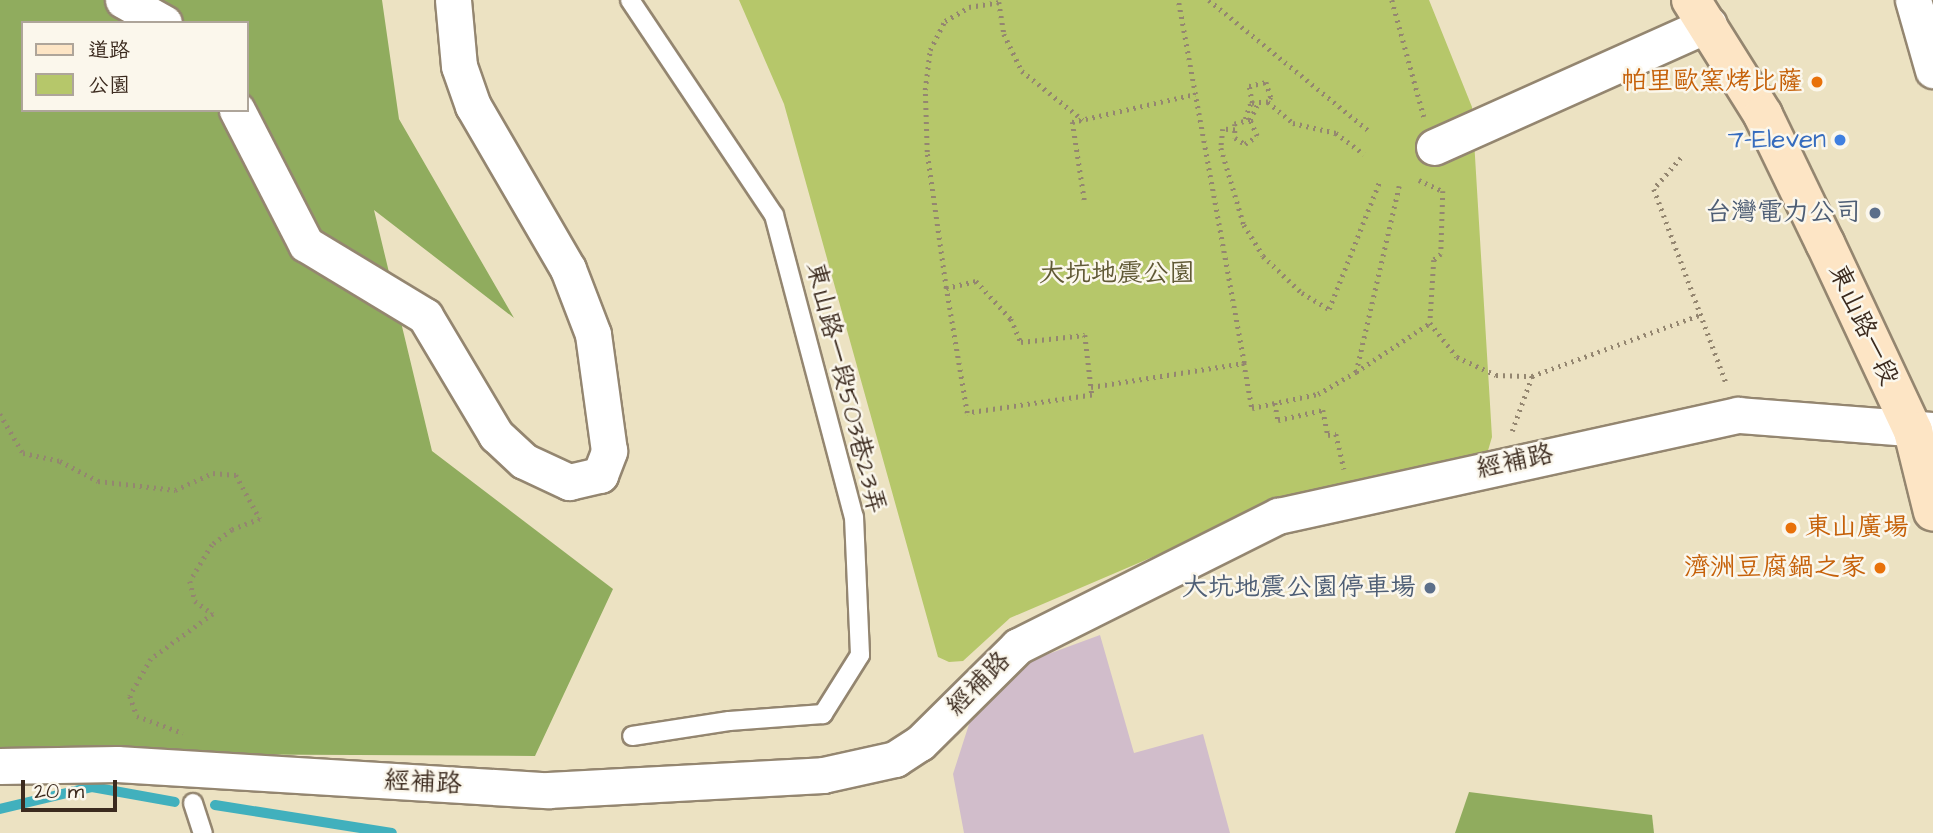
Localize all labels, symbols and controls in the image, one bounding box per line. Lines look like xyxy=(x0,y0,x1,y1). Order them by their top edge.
legend xyxy=(21,21,248,112)
text: 道路 xyxy=(88,36,130,65)
place label: 帕里歐窯烤比薩 xyxy=(1621,66,1803,98)
text: 公園 xyxy=(88,71,130,100)
marker: 帕里歐窯烤比薩 xyxy=(1809,74,1825,90)
place label: 7-Eleven xyxy=(1728,124,1826,156)
marker: 7-Eleven xyxy=(1832,132,1848,148)
place label: 台灣電力公司 xyxy=(1705,197,1861,229)
marker: 台灣電力公司 xyxy=(1867,205,1883,221)
park label: 大坑地震公園 xyxy=(1039,258,1195,290)
street label: 東山路一段503巷23弄 xyxy=(799,259,891,517)
street label: 東山路一段 xyxy=(1821,259,1905,391)
street label: 經補路 xyxy=(1474,439,1556,485)
place label: 東山廣場 xyxy=(1805,512,1909,544)
marker: 東山廣場 xyxy=(1783,520,1799,536)
place label: 濟洲豆腐鍋之家 xyxy=(1684,552,1866,584)
marker: 濟洲豆腐鍋之家 xyxy=(1872,560,1888,576)
place label: 大坑地震公園停車場 xyxy=(1182,572,1416,604)
marker: 大坑地震公園停車場 xyxy=(1422,580,1438,596)
street label: 經補路 xyxy=(940,645,1018,723)
street label: 經補路 xyxy=(383,765,463,801)
scale bar xyxy=(24,766,121,810)
text: 20 m xyxy=(34,777,84,806)

